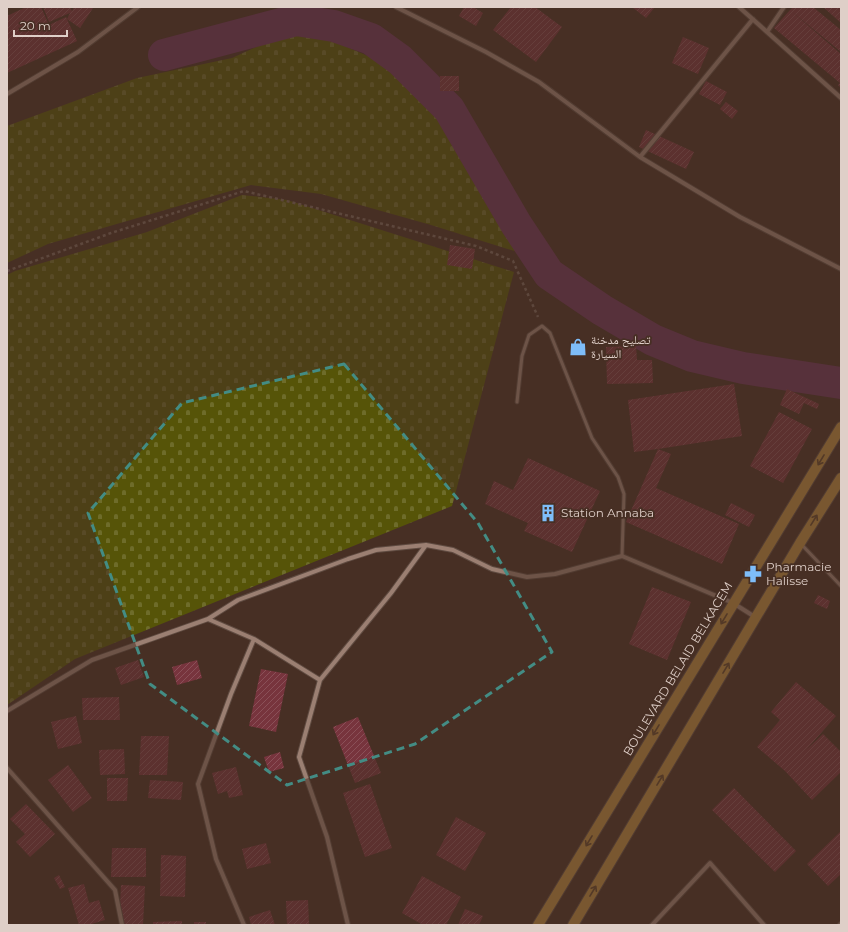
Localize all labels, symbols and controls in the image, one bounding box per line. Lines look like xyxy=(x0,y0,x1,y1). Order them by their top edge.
scale bar xyxy=(14,12,67,38)
text: 20 m xyxy=(20,18,51,33)
place label: تصليح مدخنة السيارة xyxy=(591,332,651,361)
shop icon: تصليح مدخنة السيارة xyxy=(568,337,588,357)
one-way arrow xyxy=(816,454,824,466)
building icon: Station Annaba xyxy=(538,503,558,523)
place label: Station Annaba xyxy=(561,505,654,520)
one-way arrow xyxy=(810,515,818,526)
place label: Pharmacie Halisse xyxy=(766,559,831,588)
pharmacy icon: Pharmacie Halisse xyxy=(743,564,763,584)
street label: BOULEVARD BELAID BELKACEM xyxy=(620,579,736,758)
one-way arrow xyxy=(720,613,728,624)
one-way arrow xyxy=(722,662,730,674)
one-way arrow xyxy=(652,724,660,736)
one-way arrow xyxy=(656,774,664,786)
one-way arrow xyxy=(584,835,592,847)
one-way arrow xyxy=(590,885,598,897)

